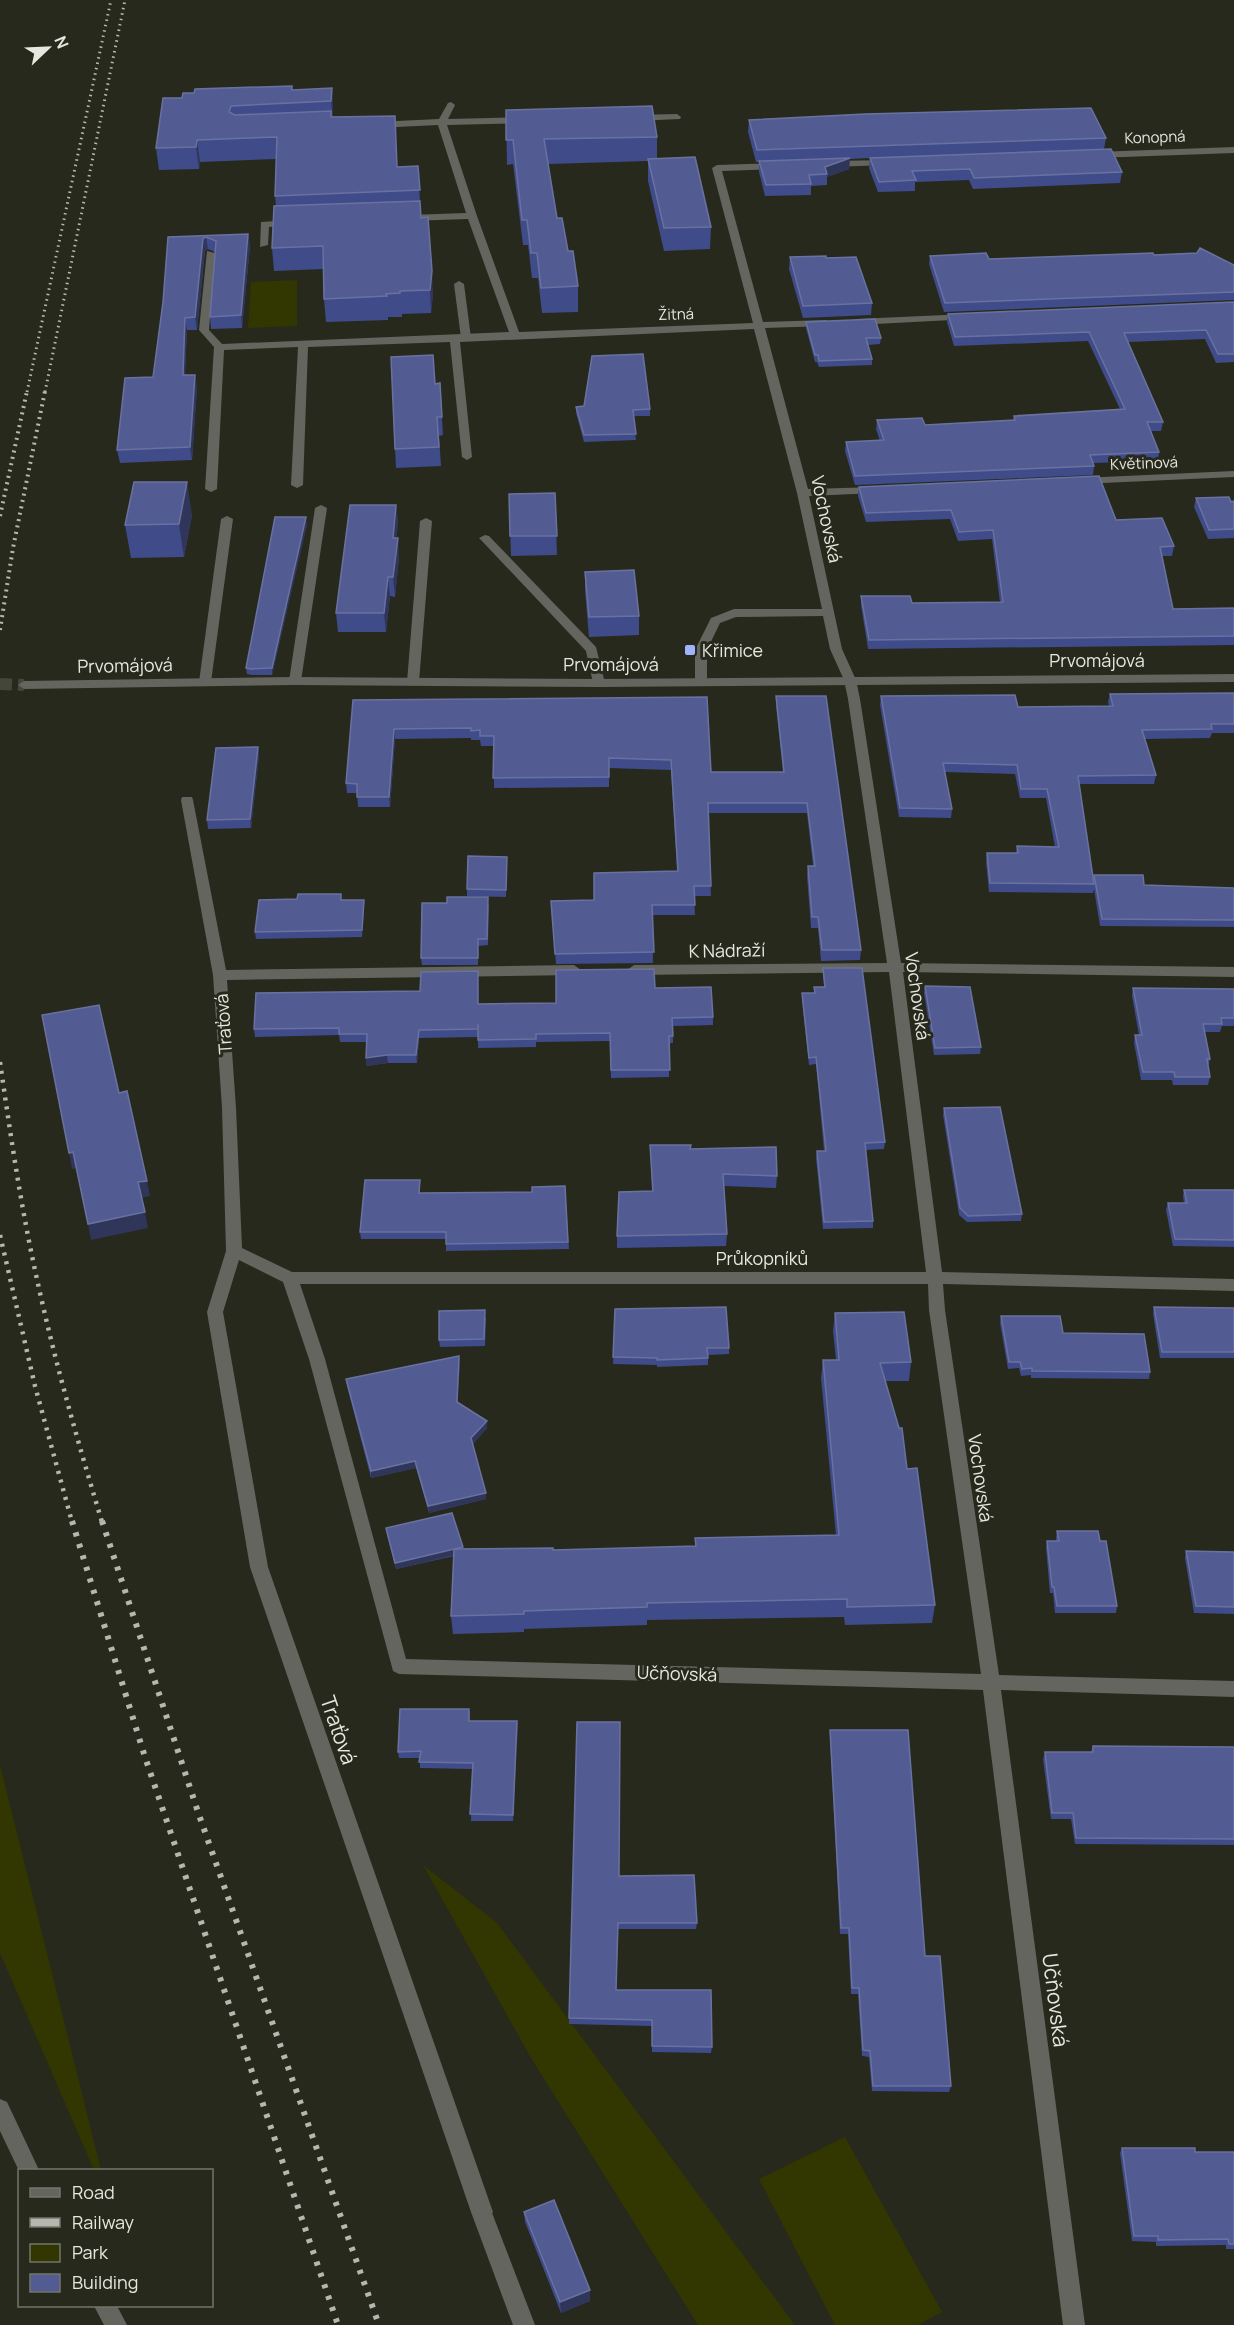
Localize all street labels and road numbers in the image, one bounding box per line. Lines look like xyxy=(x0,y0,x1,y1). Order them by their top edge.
street label: Konopná xyxy=(1124,125,1186,149)
street label: Žitná xyxy=(658,303,694,325)
street label: Květinová xyxy=(1110,451,1178,475)
street label: Vochovská xyxy=(806,473,848,565)
street label: Prvomájová xyxy=(1049,648,1145,672)
street label: Prvomájová xyxy=(77,652,173,678)
street label: Prvomájová xyxy=(563,652,659,676)
street label: K Nádraží xyxy=(688,937,766,963)
street label: Vochovská xyxy=(900,950,936,1042)
street label: Traťová xyxy=(209,993,237,1055)
street label: Průkopníků xyxy=(716,1246,808,1270)
street label: Vochovská xyxy=(963,1432,999,1524)
street label: Učňovská xyxy=(636,1660,718,1686)
street label: Traťová xyxy=(314,1692,364,1768)
street label: Učňovská xyxy=(1036,1952,1076,2048)

